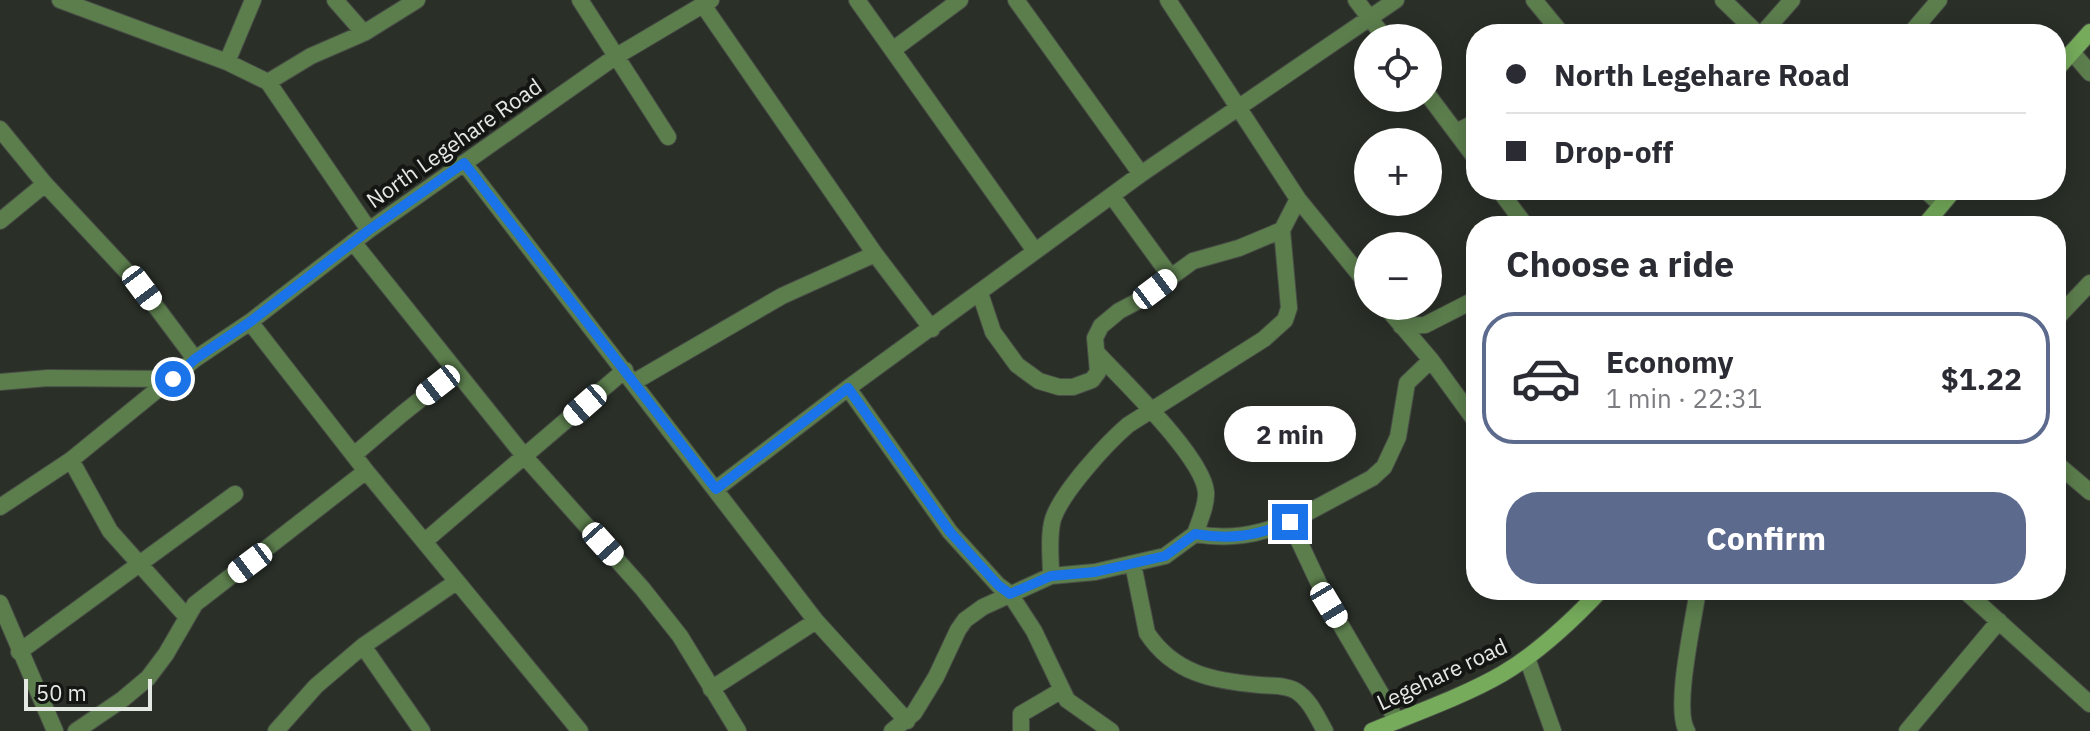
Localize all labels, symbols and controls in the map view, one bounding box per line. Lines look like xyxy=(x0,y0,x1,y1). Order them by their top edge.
map controls xyxy=(1354,24,1442,320)
button: locate xyxy=(1354,24,1442,112)
text: North Legehare Road xyxy=(1554,55,1850,94)
street label: North Legehare Road xyxy=(360,71,547,214)
button: + xyxy=(1354,128,1442,216)
text: Drop-off xyxy=(1554,132,1673,171)
button: − xyxy=(1354,232,1442,320)
text: Choose a ride xyxy=(1506,240,1734,287)
car xyxy=(118,262,166,314)
car xyxy=(1129,265,1181,313)
icon: car xyxy=(1510,342,1582,414)
text: Economy xyxy=(1606,342,1734,381)
text: $1.22 xyxy=(1941,359,2022,398)
route start xyxy=(155,361,191,397)
car xyxy=(412,361,464,409)
car xyxy=(559,380,611,430)
text: 1 min · 22:31 xyxy=(1606,381,1762,415)
callout: 2 min xyxy=(1224,406,1356,462)
text: 2 min xyxy=(1256,417,1324,451)
button: Confirm xyxy=(1506,492,2026,584)
route end xyxy=(1272,504,1308,540)
car xyxy=(578,518,628,570)
car xyxy=(224,539,276,587)
car xyxy=(1306,578,1352,632)
street label: Legehare road xyxy=(1372,631,1512,716)
scale bar xyxy=(24,675,152,711)
text: 50 m xyxy=(36,678,87,707)

